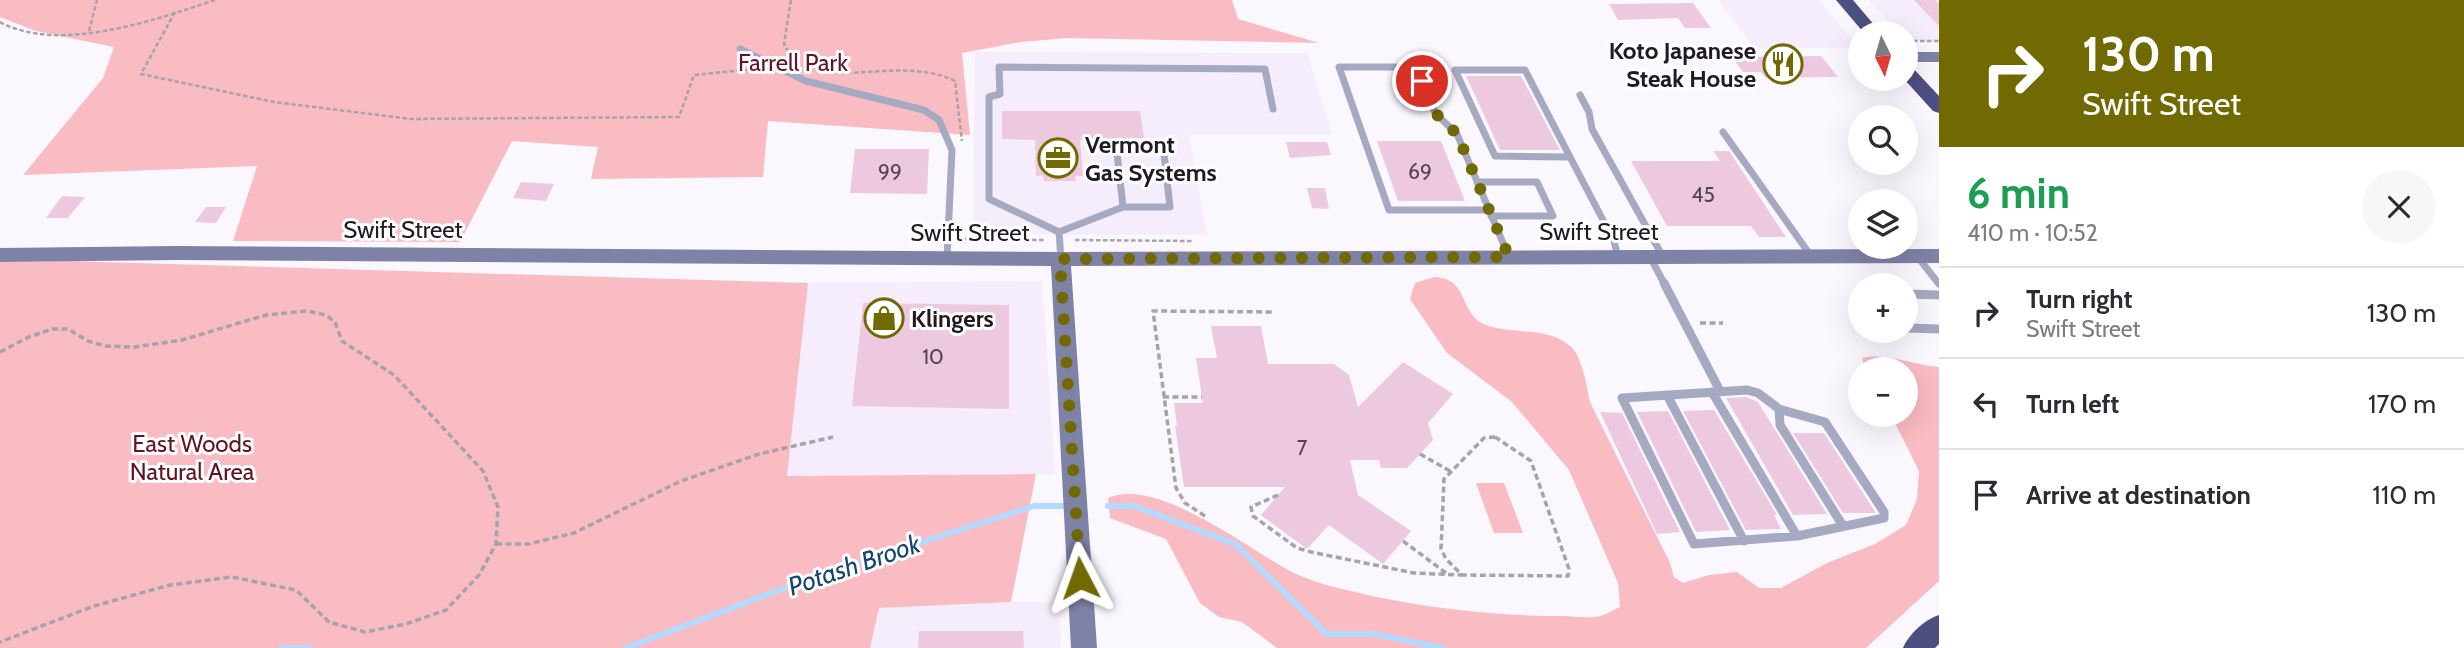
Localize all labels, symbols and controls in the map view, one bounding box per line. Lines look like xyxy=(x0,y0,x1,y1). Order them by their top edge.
north arrow xyxy=(1848,21,1918,91)
map controls xyxy=(1848,21,1918,427)
text: 130 m xyxy=(2082,24,2215,83)
icon: right xyxy=(1967,28,2058,119)
place label: Koto Japanese Steak House xyxy=(1609,36,1756,93)
restaurant icon: Koto Japanese Steak House xyxy=(1762,43,1804,85)
park label: Farrell Park xyxy=(738,48,848,77)
pin xyxy=(1392,51,1452,111)
icon: arrive xyxy=(1403,62,1441,100)
text: Swift Street xyxy=(2082,84,2241,123)
button: search xyxy=(1848,105,1918,175)
place label: Vermont Gas Systems xyxy=(1085,130,1217,187)
office icon: Vermont Gas Systems xyxy=(1037,137,1079,179)
house number: 99 xyxy=(878,159,902,184)
house number: 69 xyxy=(1408,159,1432,184)
text: 6 min xyxy=(1967,167,2070,219)
button: close xyxy=(2362,170,2436,244)
house number: 45 xyxy=(1691,182,1715,207)
button: layers xyxy=(1848,189,1918,259)
street label: Swift Street xyxy=(343,215,463,244)
street label: Swift Street xyxy=(1539,217,1659,246)
street label: Swift Street xyxy=(910,218,1030,247)
text: 410 m · 10:52 xyxy=(1967,219,2098,247)
button: + xyxy=(1848,273,1918,343)
text: Turn right xyxy=(2026,283,2132,315)
icon: right xyxy=(1967,294,2005,332)
shop icon: Klingers xyxy=(863,297,905,339)
text: 130 m xyxy=(2367,297,2436,329)
place label: Klingers xyxy=(911,304,994,333)
text: Swift Street xyxy=(2026,315,2140,343)
house number: 10 xyxy=(922,344,944,369)
button: − xyxy=(1848,357,1918,427)
icon: left xyxy=(1967,385,2005,423)
text: Turn left xyxy=(2026,388,2119,420)
text: 170 m xyxy=(2368,388,2436,420)
park label: East Woods Natural Area xyxy=(130,429,255,486)
house number: 7 xyxy=(1297,435,1308,460)
icon: arrive xyxy=(1967,476,2005,514)
text: Arrive at destination xyxy=(2026,479,2251,511)
text: 110 m xyxy=(2372,479,2436,511)
water label: Potash Brook xyxy=(784,527,925,603)
position arrow xyxy=(1043,541,1117,615)

